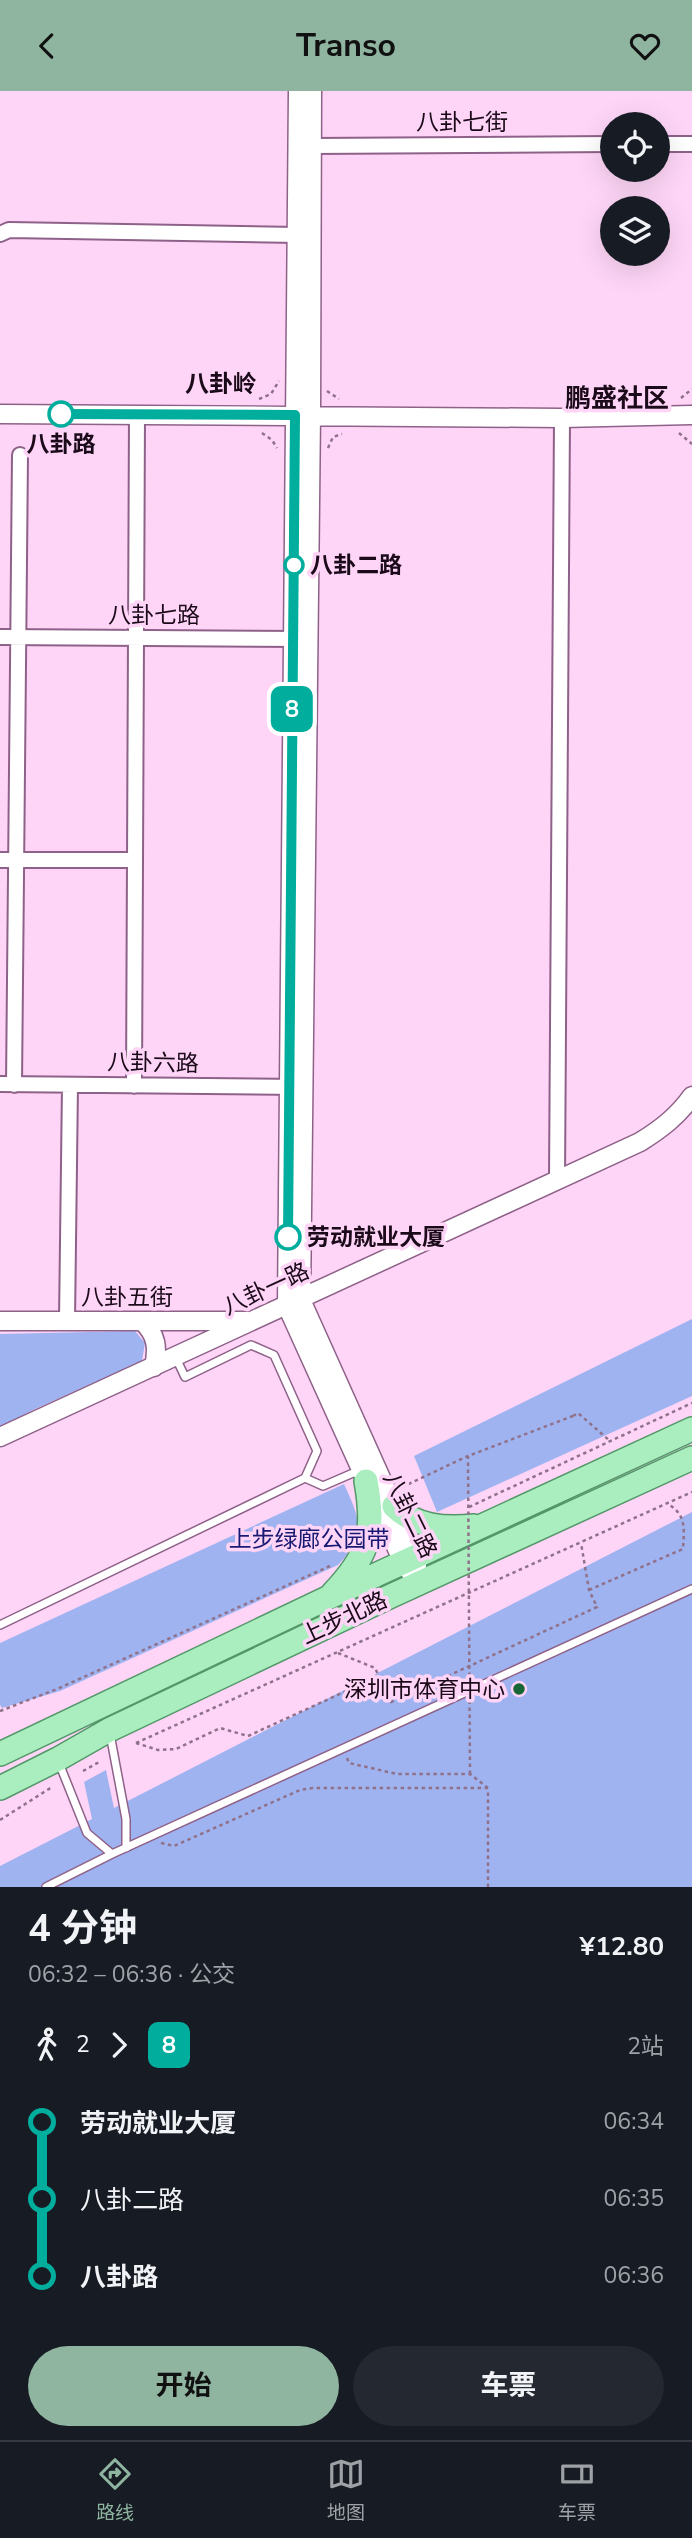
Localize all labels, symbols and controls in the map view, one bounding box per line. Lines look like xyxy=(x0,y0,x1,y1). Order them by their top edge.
text: Transo xyxy=(296,24,396,67)
icon: back xyxy=(28,27,66,65)
icon: heart xyxy=(626,27,664,65)
street label: 八卦七街 xyxy=(416,107,508,138)
map controls xyxy=(600,112,670,266)
button: locate xyxy=(600,112,670,182)
button: layers xyxy=(600,196,670,266)
district label: 八卦岭 xyxy=(185,368,257,400)
district label: 鹏盛社区 xyxy=(565,381,669,416)
marker: 八卦路 xyxy=(48,401,74,427)
place label: 八卦路 xyxy=(27,429,96,460)
place label: 八卦二路 xyxy=(310,550,402,581)
marker: 八卦二路 xyxy=(284,555,304,575)
street label: 八卦七路 xyxy=(108,600,200,631)
line badge: 8 xyxy=(269,686,315,732)
text: 8 xyxy=(285,693,299,725)
street label: 八卦六路 xyxy=(107,1047,199,1079)
place label: 劳动就业大厦 xyxy=(307,1222,445,1253)
marker: 劳动就业大厦 xyxy=(275,1224,301,1250)
street label: 八卦一路 xyxy=(218,1256,314,1322)
street label: 八卦五街 xyxy=(81,1282,173,1313)
street label: 八卦二路 xyxy=(376,1467,444,1563)
park label: 上步绿廊公园带 xyxy=(229,1524,390,1555)
street label: 上步北路 xyxy=(296,1585,392,1651)
place label: 深圳市体育中心 xyxy=(344,1674,505,1705)
marker: 深圳市体育中心 xyxy=(511,1681,527,1697)
text: 4 分钟 xyxy=(28,1903,137,1954)
text: ¥12.80 xyxy=(580,1929,664,1964)
text: 06:32 – 06:36 · 公交 xyxy=(28,1959,235,1990)
icon: walk xyxy=(28,2026,66,2064)
icon: forward xyxy=(100,2026,138,2064)
text: 2 xyxy=(76,2029,90,2060)
text: 8 xyxy=(162,2029,176,2061)
text: 2站 xyxy=(627,2031,664,2062)
text: 劳动就业大厦 xyxy=(80,2106,236,2141)
text: 06:34 xyxy=(604,2106,664,2137)
text: 八卦二路 xyxy=(80,2183,184,2218)
text: 06:35 xyxy=(604,2183,664,2214)
text: 八卦路 xyxy=(80,2260,158,2295)
text: 06:36 xyxy=(604,2260,664,2291)
button: 开始 xyxy=(28,2346,339,2426)
button: 车票 xyxy=(353,2346,664,2426)
tab: 路线 xyxy=(96,2455,134,2526)
tab: 地图 xyxy=(327,2455,365,2526)
tab: 车票 xyxy=(558,2455,596,2526)

